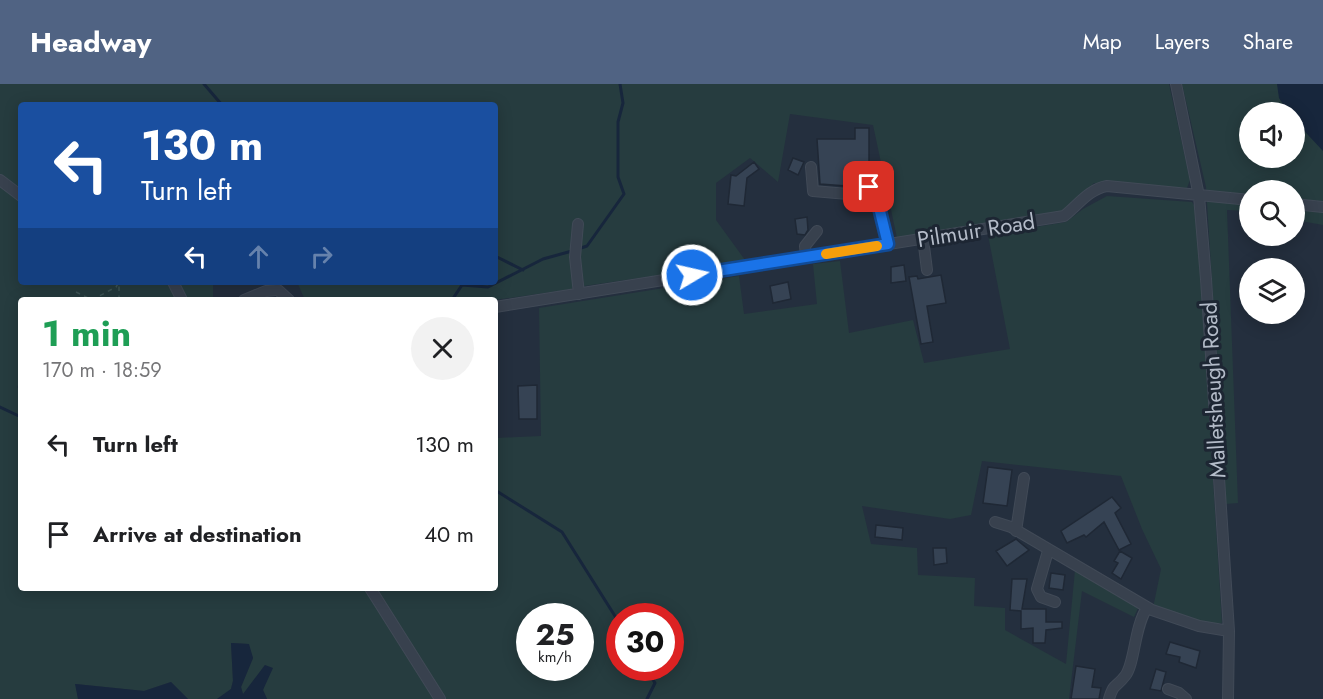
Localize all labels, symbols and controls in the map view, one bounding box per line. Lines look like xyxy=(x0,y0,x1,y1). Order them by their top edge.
text: Headway xyxy=(30,22,151,63)
text: Map xyxy=(1083,27,1122,57)
text: Layers xyxy=(1155,27,1210,57)
text: Share xyxy=(1243,27,1293,57)
map controls xyxy=(1239,102,1305,324)
button: sound xyxy=(1239,102,1305,168)
text: 130 m xyxy=(141,115,263,176)
icon: left xyxy=(42,126,120,204)
pin xyxy=(843,161,894,212)
icon: arrive xyxy=(852,170,885,203)
text: Turn left xyxy=(141,171,231,210)
button: search xyxy=(1239,180,1305,246)
street label: Pilmuir Road xyxy=(915,205,1037,255)
icon: left xyxy=(179,240,212,273)
icon: ahead xyxy=(242,240,275,273)
icon: right xyxy=(305,240,338,273)
position arrow xyxy=(660,243,724,307)
button: layers xyxy=(1239,258,1305,324)
street label: Malletsheugh Road xyxy=(1192,301,1234,479)
text: 1 min xyxy=(42,307,131,359)
button: close xyxy=(411,317,474,380)
text: 170 m · 18:59 xyxy=(42,356,162,385)
icon: left xyxy=(42,428,75,461)
text: Turn left xyxy=(93,428,178,460)
text: 130 m xyxy=(415,428,474,460)
icon: arrive xyxy=(42,518,75,551)
text: Arrive at destination xyxy=(93,518,302,550)
text: 40 m xyxy=(424,518,474,550)
speed limit sign: 30 xyxy=(606,603,684,681)
text: 25 xyxy=(535,613,575,656)
text: km/h xyxy=(538,646,572,668)

